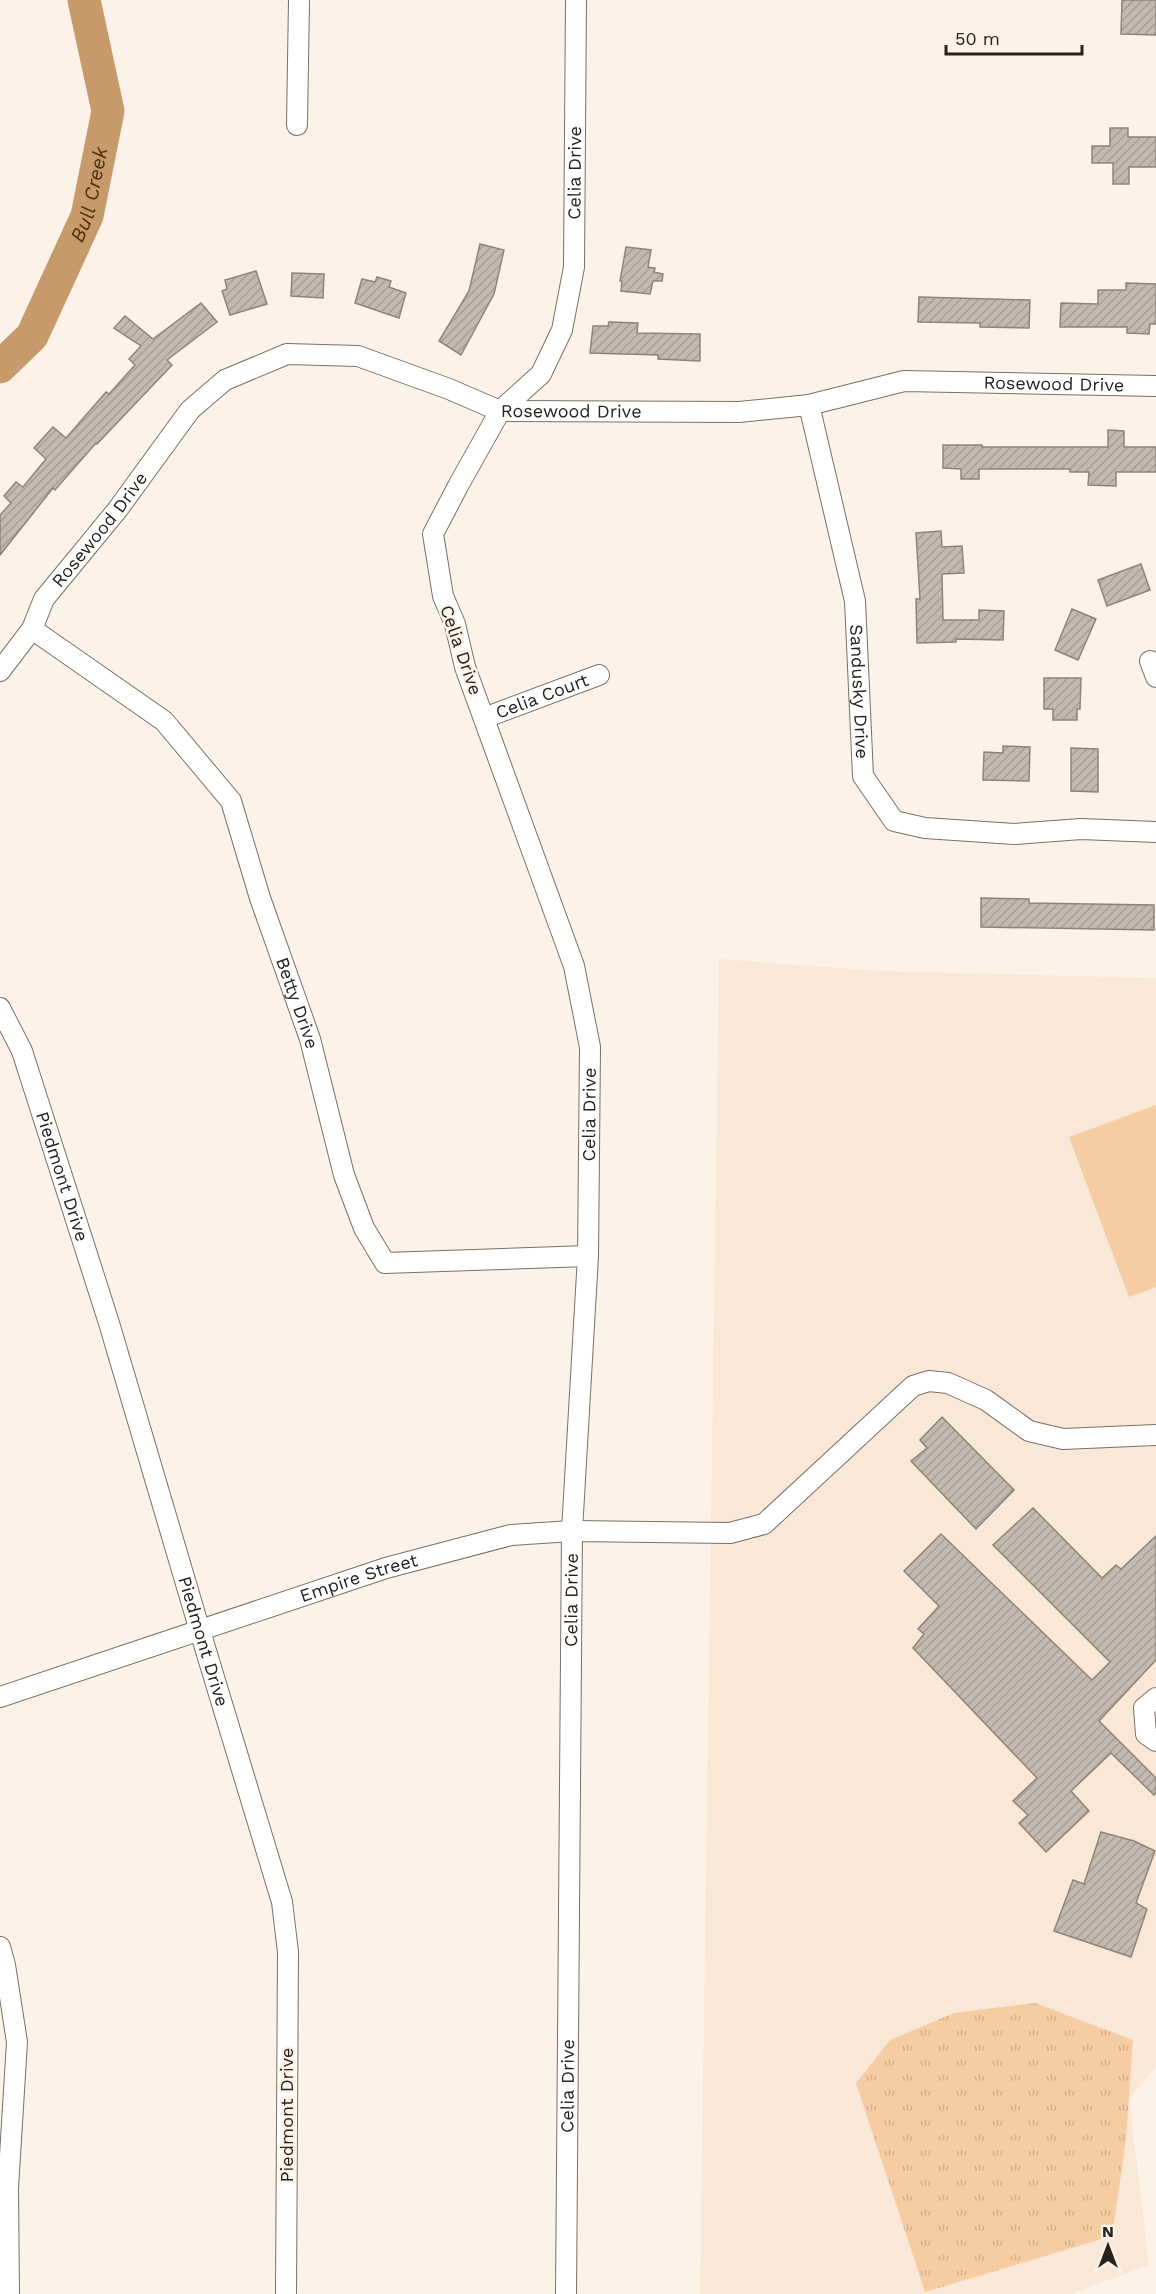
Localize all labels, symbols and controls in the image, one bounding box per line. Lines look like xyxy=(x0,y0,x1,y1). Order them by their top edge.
scale bar xyxy=(946,18,1082,56)
text: 50 m xyxy=(955,28,1000,49)
street label: Celia Drive xyxy=(563,126,585,220)
water label: Bull Creek xyxy=(65,144,113,246)
street label: Rosewood Drive xyxy=(983,372,1124,395)
street label: Rosewood Drive xyxy=(501,400,642,422)
street label: Rosewood Drive xyxy=(47,468,151,591)
street label: Celia Drive xyxy=(436,602,487,698)
street label: Sandusky Drive xyxy=(846,624,873,759)
street label: Celia Court xyxy=(492,669,592,723)
street label: Betty Drive xyxy=(272,954,323,1051)
street label: Celia Drive xyxy=(578,1067,600,1161)
street label: Piedmont Drive xyxy=(32,1109,93,1244)
street label: Empire Street xyxy=(297,1549,420,1606)
street label: Celia Drive xyxy=(560,1553,582,1647)
street label: Piedmont Drive xyxy=(174,1574,233,1709)
street label: Celia Drive xyxy=(556,2039,578,2133)
street label: Piedmont Drive xyxy=(276,2048,297,2182)
north arrow xyxy=(1078,2216,1138,2276)
text: N xyxy=(1102,2222,1114,2241)

